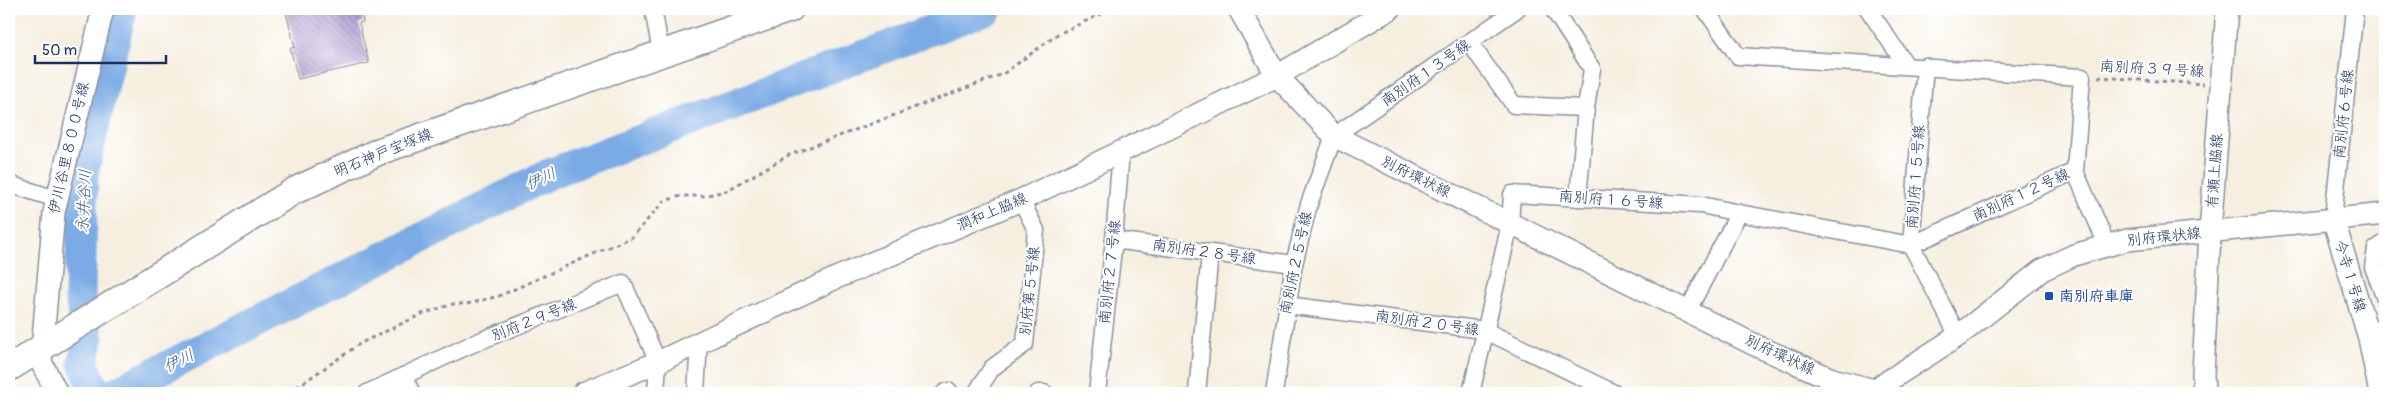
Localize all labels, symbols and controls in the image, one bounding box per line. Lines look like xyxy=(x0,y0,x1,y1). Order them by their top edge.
scale bar xyxy=(35,32,166,64)
street label: 南別府１３号線 xyxy=(1378,35,1474,111)
text: 50 m xyxy=(42,41,77,60)
street label: 南別府３９号線 xyxy=(2099,57,2205,81)
street label: 南別府６号線 xyxy=(2330,68,2358,160)
street label: 伊川谷里８００号線 xyxy=(45,80,93,216)
street label: 南別府１５号線 xyxy=(1903,124,1929,230)
street label: 明石神戸宝塚線 xyxy=(331,125,435,181)
street label: 有瀬上脇線 xyxy=(2203,133,2227,209)
street label: 別府環状線 xyxy=(1378,152,1454,202)
water label: 伊川 xyxy=(522,163,560,195)
street label: 南別府１２号線 xyxy=(1969,164,2073,226)
water label: 永井谷川 xyxy=(72,169,96,233)
street label: 南別府１６号線 xyxy=(1558,187,1664,213)
street label: 潤和上脇線 xyxy=(954,189,1030,235)
street label: 南別府２５号線 xyxy=(1276,210,1316,316)
street label: 南別府２７号線 xyxy=(1095,219,1125,325)
street label: 別府環状線 xyxy=(2126,224,2202,250)
street label: 南別府２８号線 xyxy=(1151,235,1257,269)
street label: 今寺１号線 xyxy=(2330,237,2370,315)
street label: 別府第５号線 xyxy=(1016,245,1044,337)
place label: 南別府車庫 xyxy=(2059,287,2134,306)
marker: 南別府車庫 xyxy=(2043,290,2055,302)
street label: 別府２９号線 xyxy=(489,294,579,346)
street label: 南別府２０号線 xyxy=(1374,306,1480,340)
street label: 別府環状線 xyxy=(1742,331,1818,379)
water label: 伊川 xyxy=(160,345,198,377)

